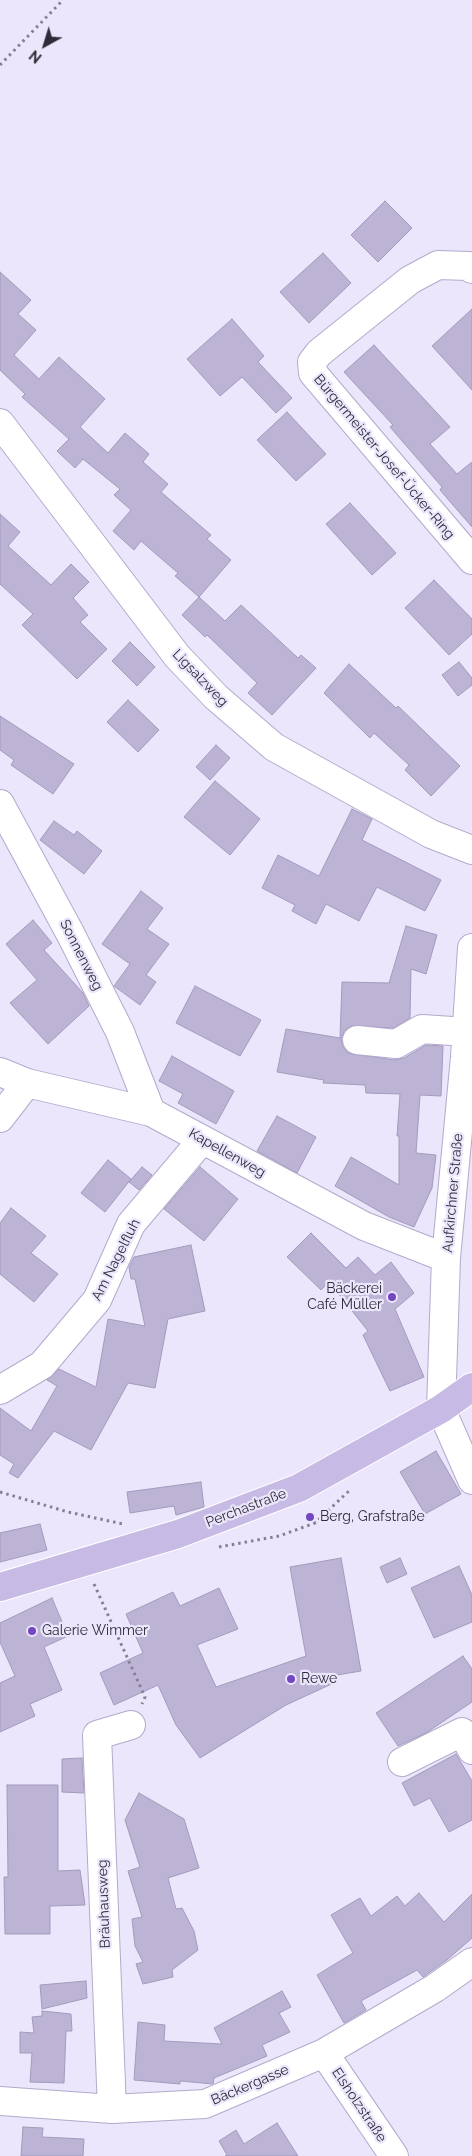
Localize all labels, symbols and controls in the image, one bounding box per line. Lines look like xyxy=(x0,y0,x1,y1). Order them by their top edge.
north arrow xyxy=(20,20,70,70)
text: N xyxy=(26,47,45,66)
street label: Bürgermeister-Josef-Ücker-Ring xyxy=(310,371,458,543)
street label: Ligsalzweg xyxy=(169,646,231,710)
street label: Sonnenweg xyxy=(56,917,106,993)
street label: Kapellenweg xyxy=(186,1125,268,1181)
street label: Aufkirchner Straße xyxy=(439,1133,467,1253)
street label: Am Nagelfluh xyxy=(88,1216,144,1304)
place label: Bäckerei Café Müller xyxy=(307,1281,382,1314)
marker: Bäckerei Café Müller xyxy=(386,1291,398,1303)
street label: Perchastraße xyxy=(203,1485,289,1531)
place label: Berg, Grafstraße xyxy=(320,1509,425,1525)
marker: Berg, Grafstraße xyxy=(304,1511,316,1523)
place label: Galerie Wimmer xyxy=(42,1623,148,1639)
marker: Galerie Wimmer xyxy=(26,1625,38,1637)
place label: Rewe xyxy=(301,1671,337,1687)
marker: Rewe xyxy=(285,1673,297,1685)
street label: Bräuhausweg xyxy=(94,1859,114,1949)
street label: Bäckergasse xyxy=(209,2061,291,2109)
street label: Elsholzstraße xyxy=(328,2065,390,2145)

